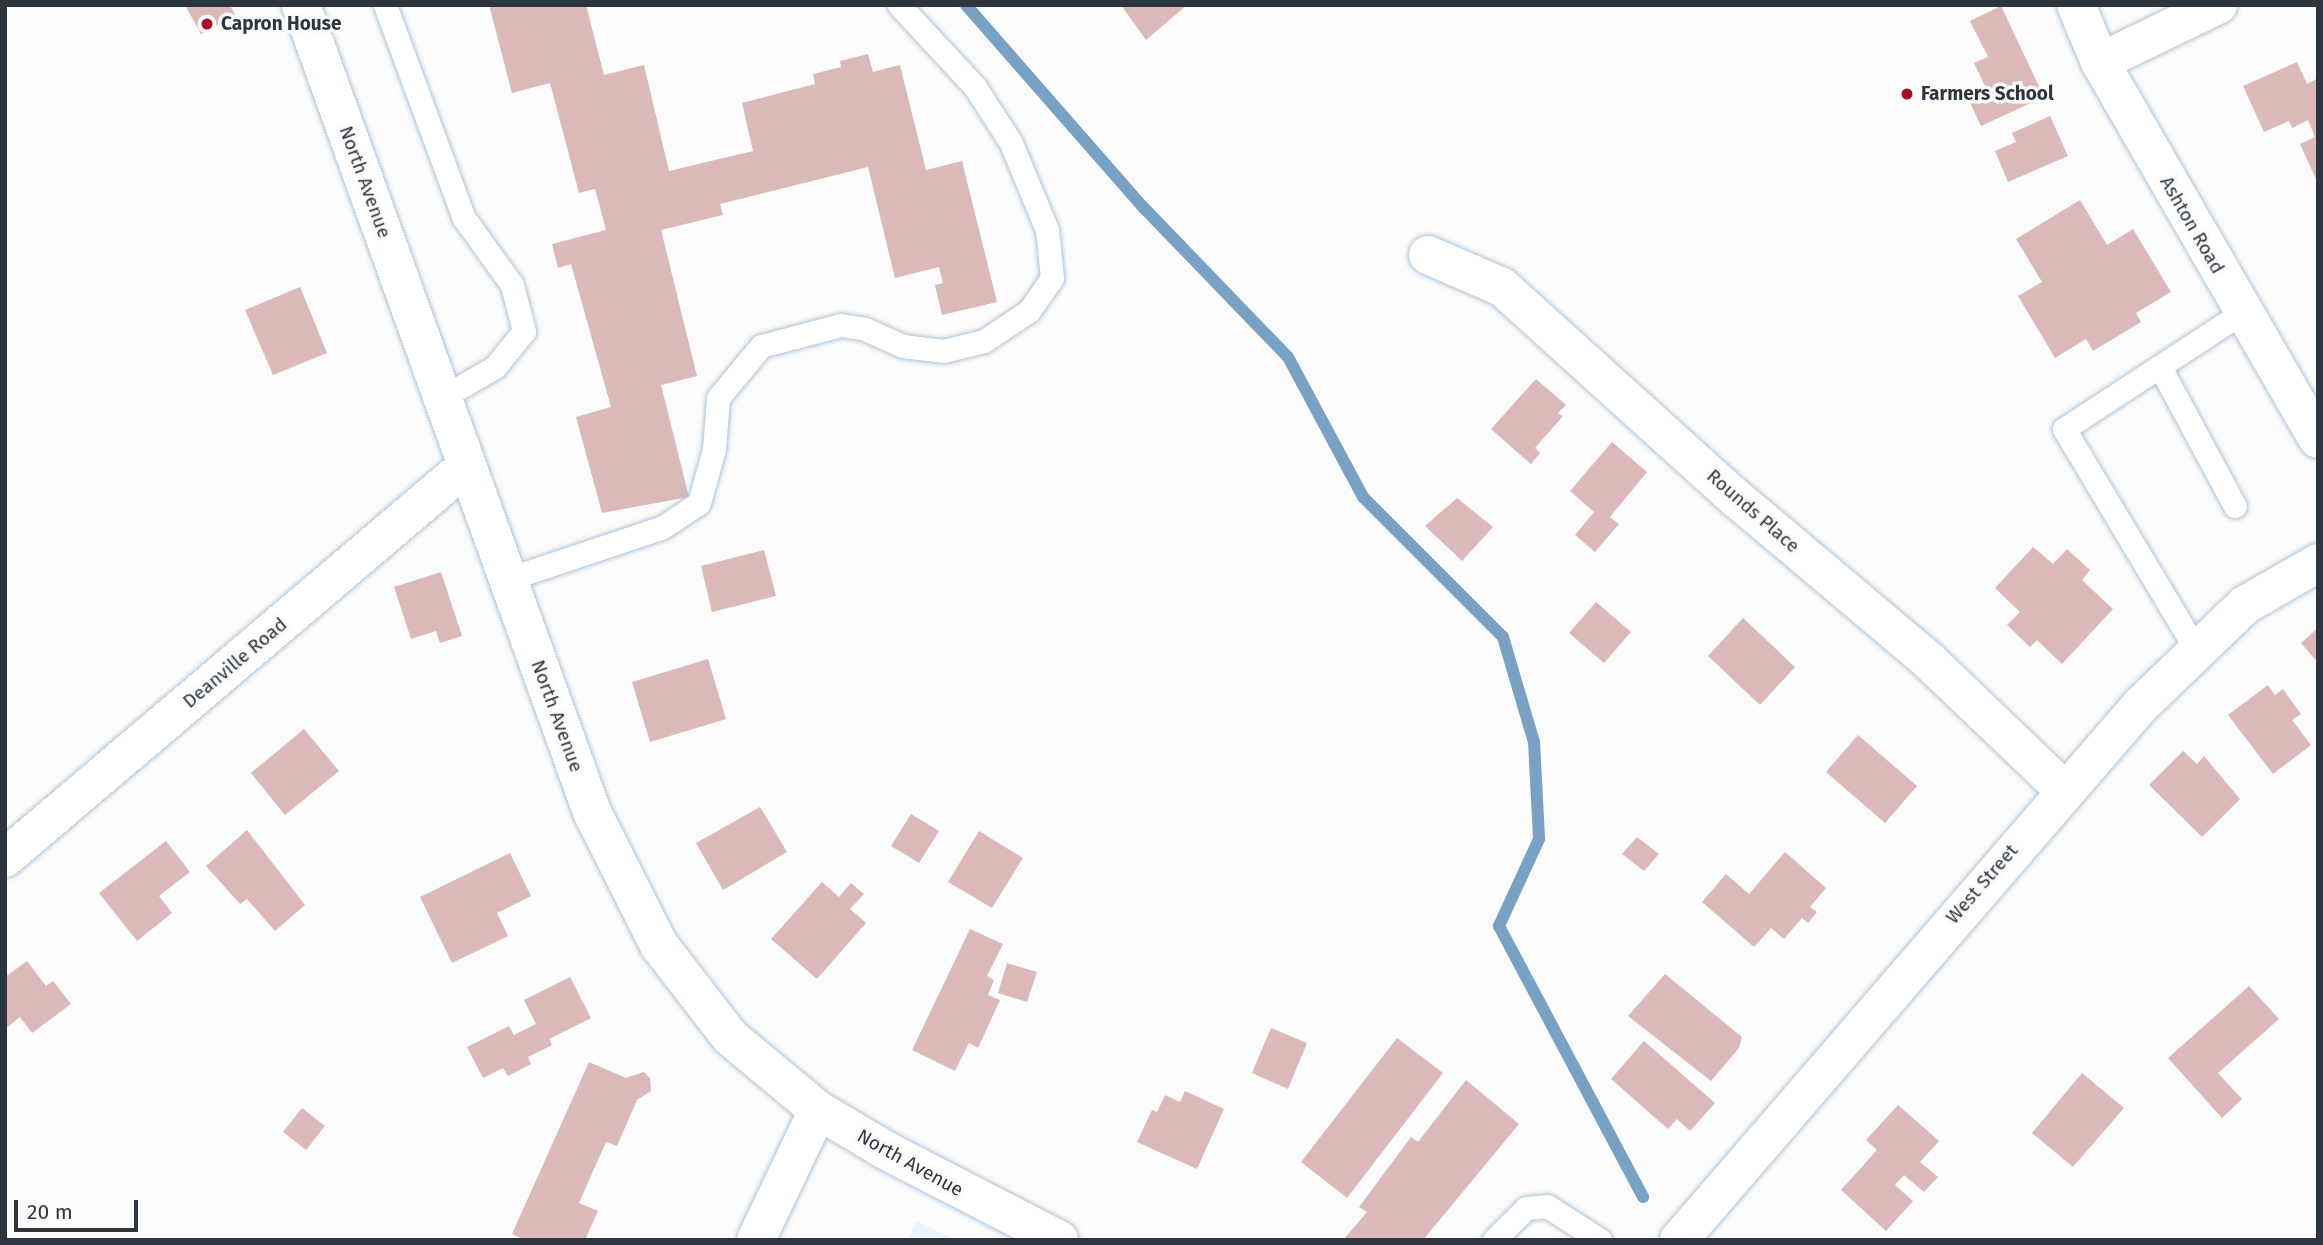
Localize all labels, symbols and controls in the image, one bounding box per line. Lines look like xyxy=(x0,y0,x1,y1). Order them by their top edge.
place label: Capron House xyxy=(221,13,341,35)
marker: Capron House xyxy=(199,16,215,32)
place label: Farmers School xyxy=(1921,83,2054,105)
marker: Farmers School xyxy=(1899,86,1915,102)
street label: North Avenue xyxy=(334,123,396,241)
street label: Ashton Road xyxy=(2155,172,2229,278)
street label: Rounds Place xyxy=(1702,465,1804,557)
street label: Deanville Road xyxy=(178,613,292,713)
street label: North Avenue xyxy=(526,657,588,775)
street label: West Street xyxy=(1941,839,2023,929)
street label: North Avenue xyxy=(853,1125,967,1201)
scale bar xyxy=(18,1186,142,1230)
text: 20 m xyxy=(27,1199,73,1225)

